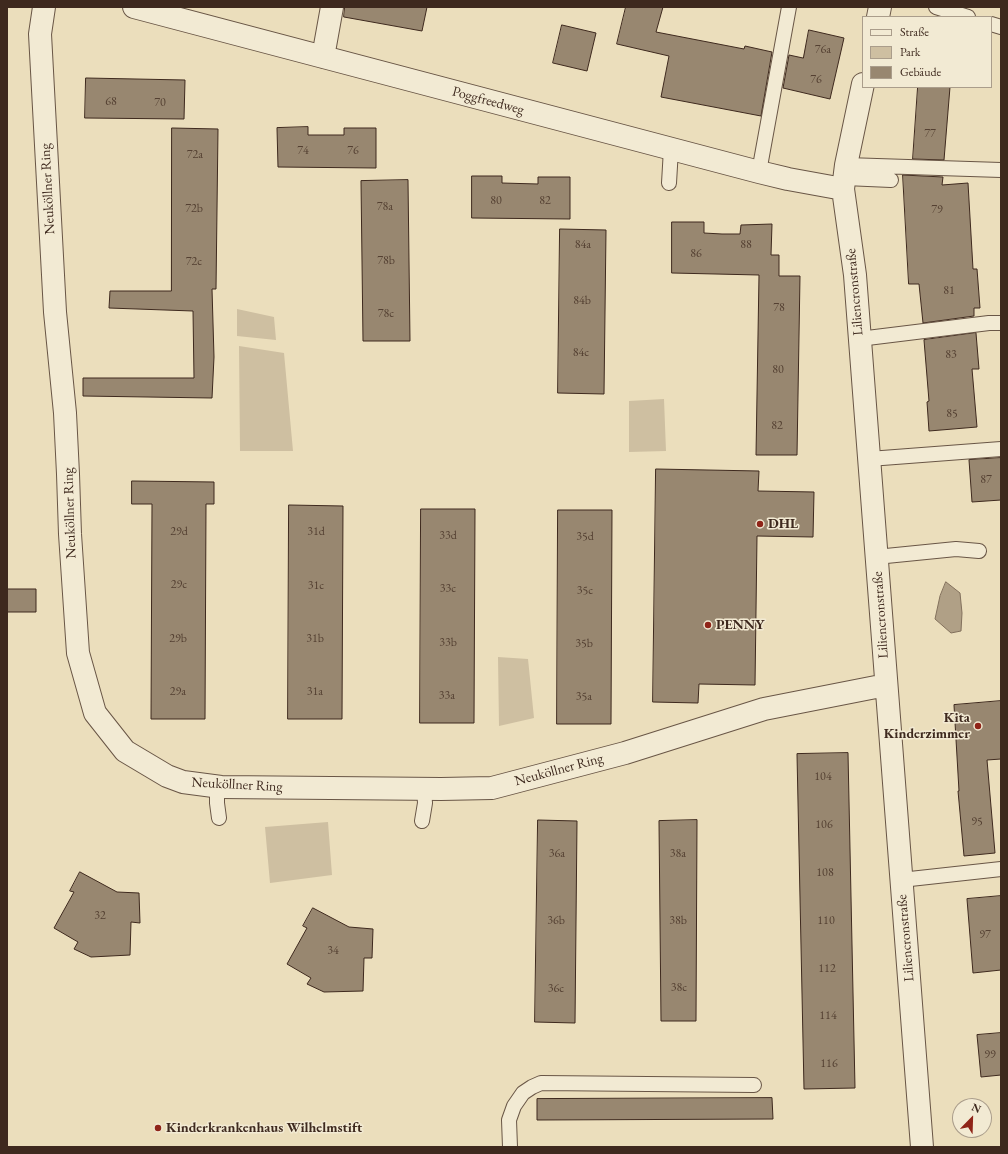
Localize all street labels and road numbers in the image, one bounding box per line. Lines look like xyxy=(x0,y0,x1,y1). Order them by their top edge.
street label: Poggfreedweg xyxy=(450,83,526,119)
street label: Neuköllner Ring xyxy=(37,143,59,235)
street label: Liliencronstraße xyxy=(843,248,867,336)
street label: Neuköllner Ring xyxy=(60,467,80,559)
street label: Liliencronstraße xyxy=(870,571,892,659)
street label: Neuköllner Ring xyxy=(513,750,605,790)
street label: Neuköllner Ring xyxy=(191,774,283,796)
street label: Liliencronstraße xyxy=(894,894,918,982)

